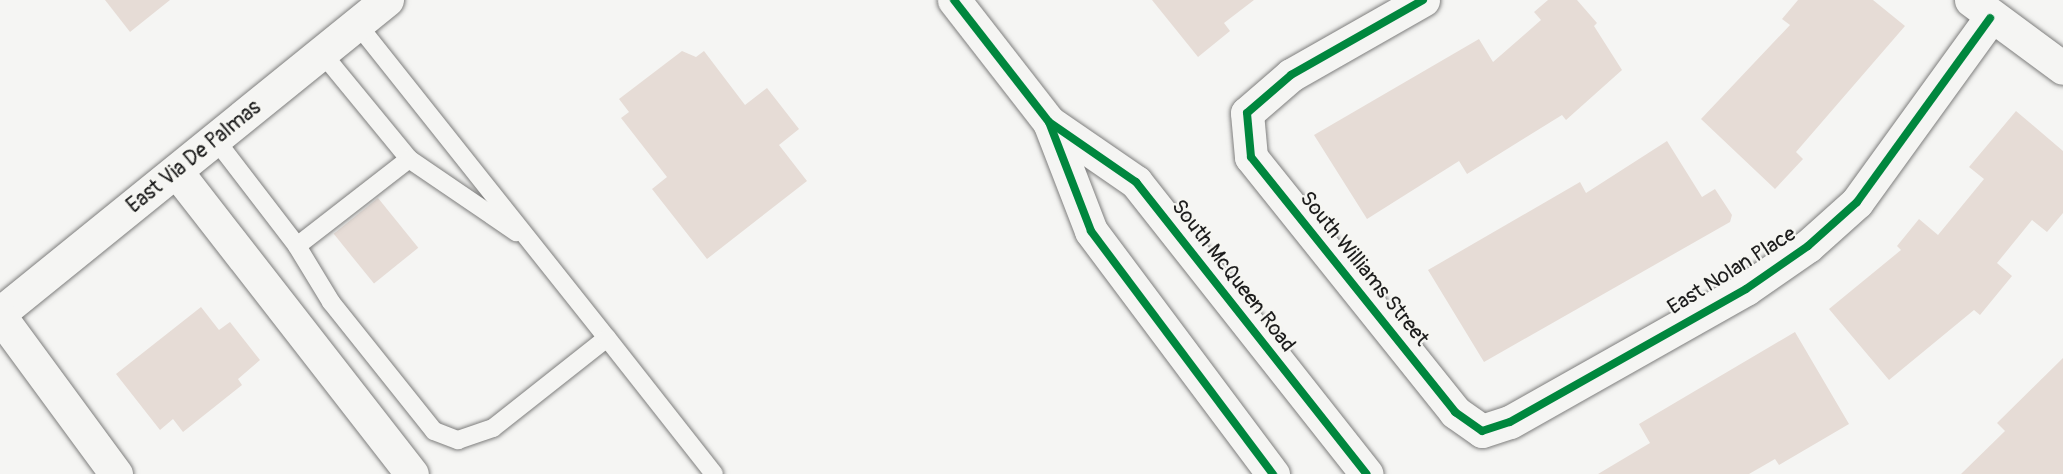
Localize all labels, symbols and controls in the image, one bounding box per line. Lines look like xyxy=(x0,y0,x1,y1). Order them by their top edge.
street label: East Via De Palmas xyxy=(122,95,266,219)
street label: South Williams Street xyxy=(1294,187,1434,351)
street label: South McQueen Road xyxy=(1166,195,1300,357)
street label: East Nolan Place xyxy=(1663,221,1801,321)

